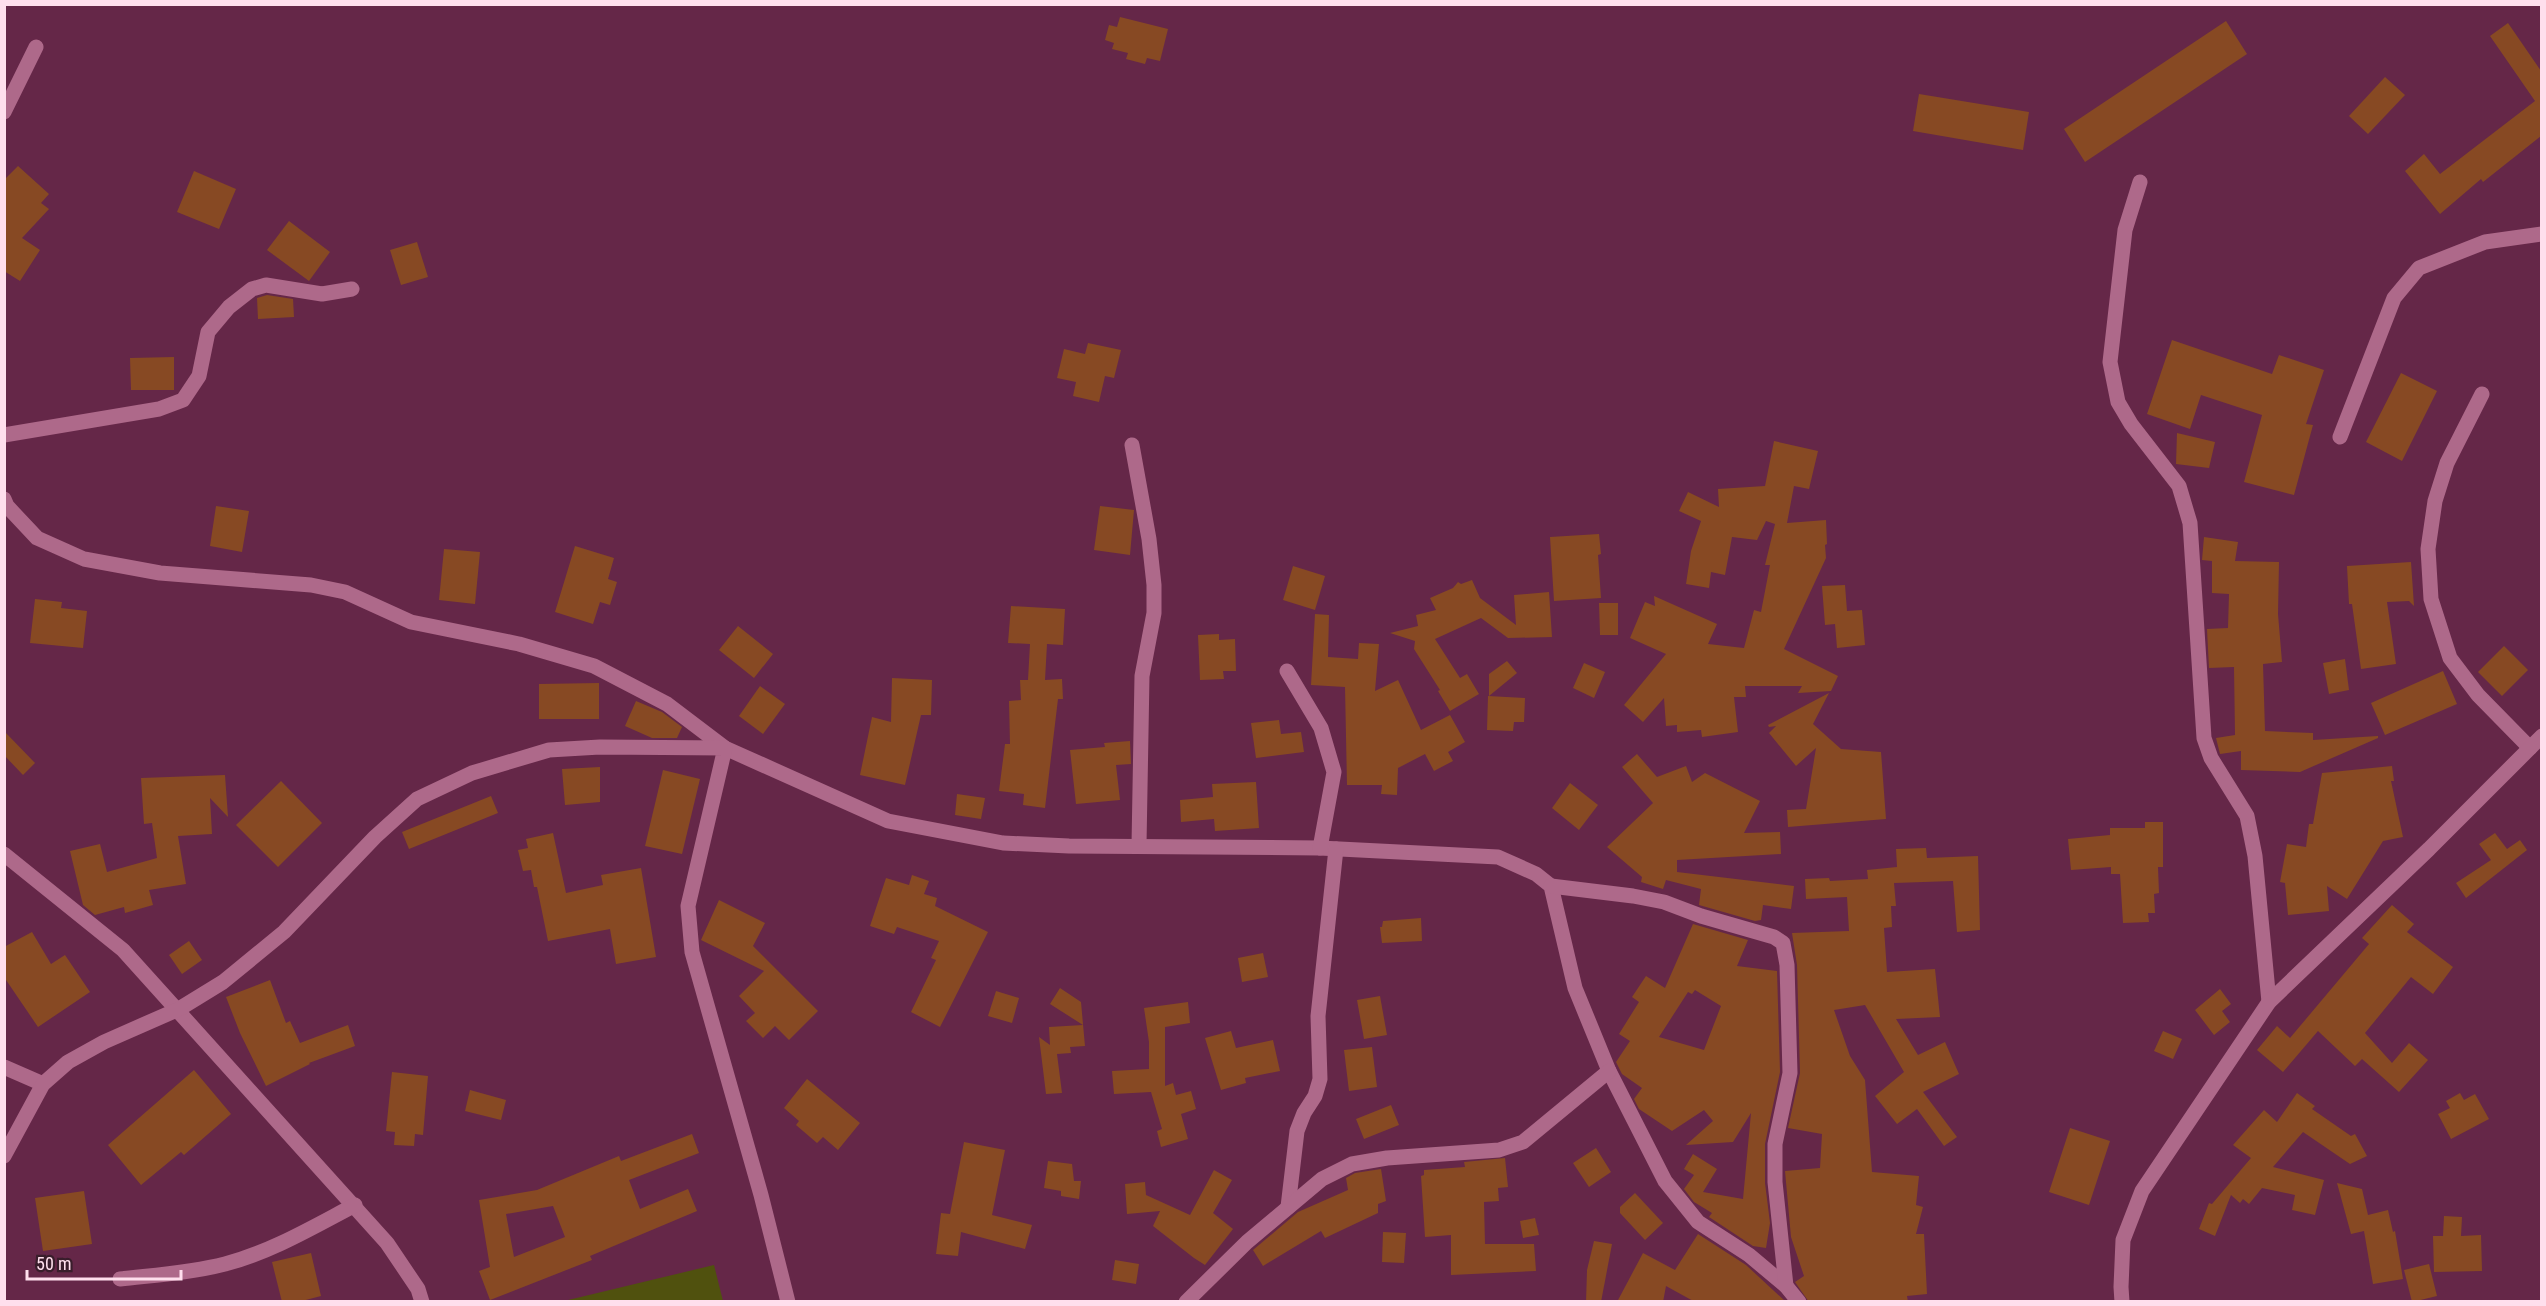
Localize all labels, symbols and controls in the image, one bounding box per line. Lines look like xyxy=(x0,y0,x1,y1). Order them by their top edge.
scale bar xyxy=(27,1243,182,1281)
text: 50 m xyxy=(36,1253,71,1274)

